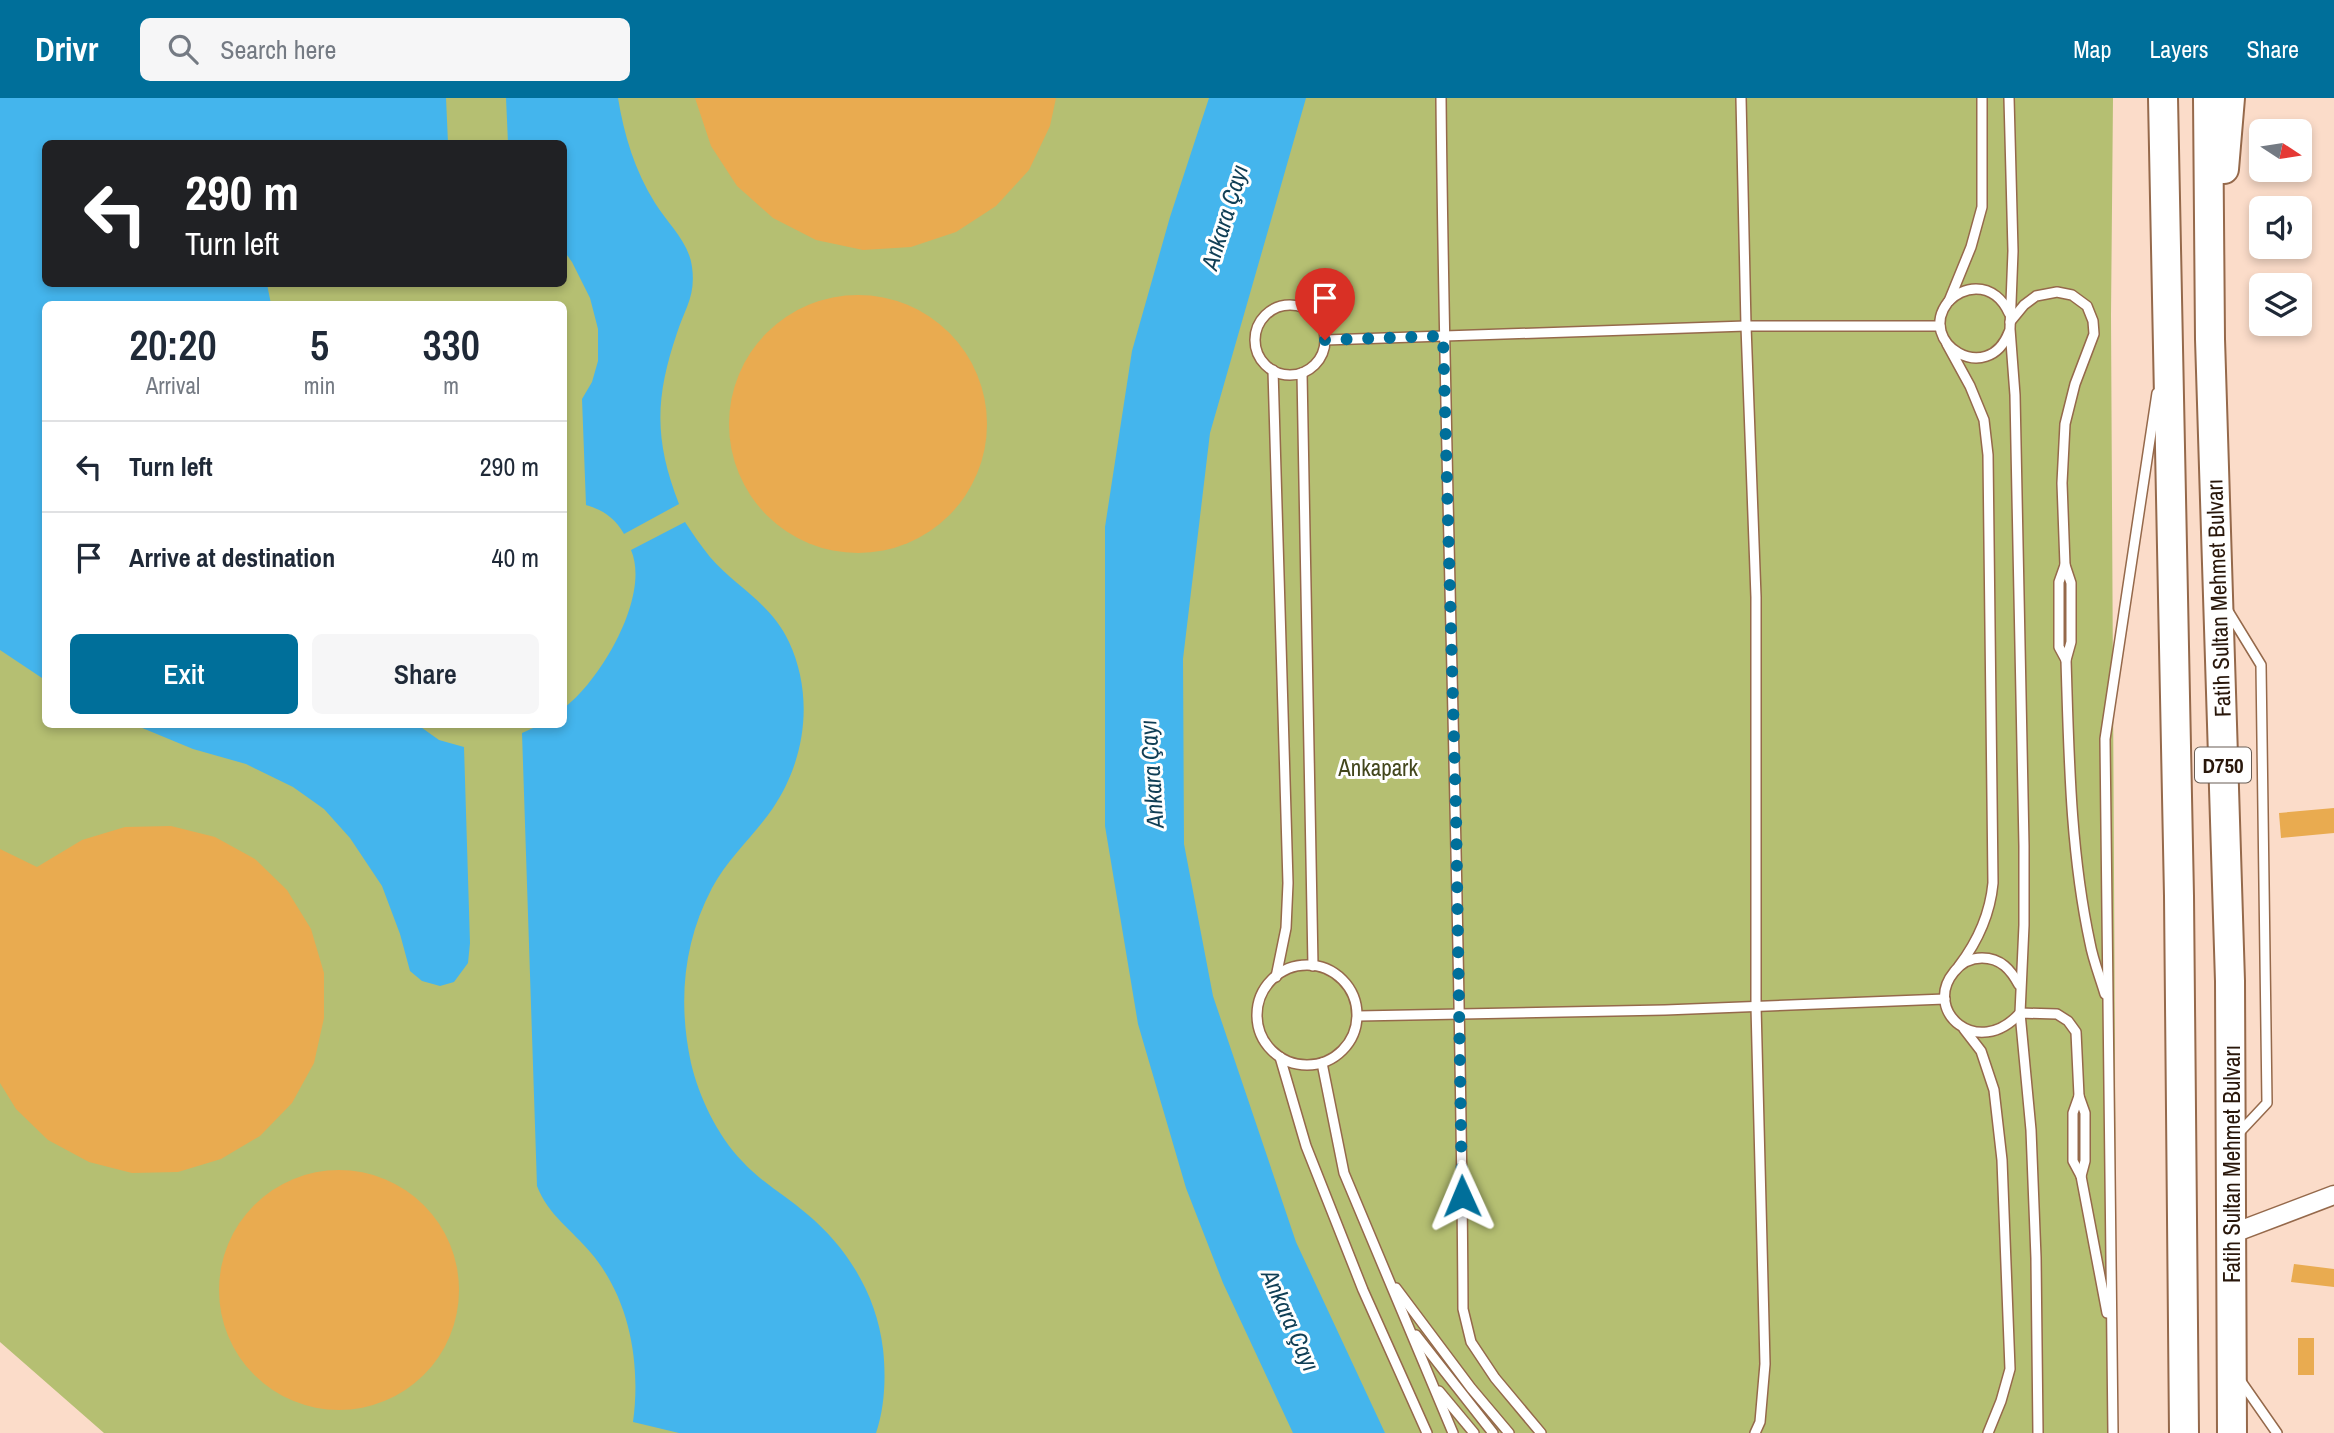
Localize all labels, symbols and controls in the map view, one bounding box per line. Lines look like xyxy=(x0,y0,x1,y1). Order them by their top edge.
search box xyxy=(140,18,630,81)
text: Drivr xyxy=(35,27,98,71)
icon: search xyxy=(164,30,202,68)
text: Search here xyxy=(220,32,336,67)
text: Map xyxy=(2073,33,2111,65)
text: Layers xyxy=(2149,33,2208,65)
text: Share xyxy=(2246,33,2299,65)
north arrow xyxy=(2249,119,2312,182)
map controls xyxy=(2249,119,2312,336)
text: 290 m xyxy=(185,159,299,225)
water label: Ankara Çayı xyxy=(1193,161,1255,274)
icon: left xyxy=(70,168,161,259)
button: sound xyxy=(2249,196,2312,259)
text: Turn left xyxy=(185,222,279,265)
pin xyxy=(1295,268,1355,340)
button: layers xyxy=(2249,273,2312,336)
icon: arrive xyxy=(1306,279,1344,317)
text: 20:20 xyxy=(129,317,217,373)
text: 5 xyxy=(310,317,329,373)
text: 330 xyxy=(422,317,480,373)
text: Arrival xyxy=(146,370,200,401)
text: min xyxy=(304,370,335,401)
text: m xyxy=(443,370,459,401)
icon: left xyxy=(70,448,108,486)
text: Turn left xyxy=(129,449,213,484)
text: 290 m xyxy=(480,449,539,484)
street label: Fatih Sultan Mehmet Bulvarı xyxy=(2198,478,2238,718)
icon: arrive xyxy=(70,539,108,577)
text: Arrive at destination xyxy=(129,540,335,575)
text: 40 m xyxy=(492,540,539,575)
button: Exit xyxy=(70,634,298,714)
button: Share xyxy=(312,634,539,714)
water label: Ankara Çayı xyxy=(1131,719,1171,830)
road number: D750 xyxy=(2195,748,2251,782)
park label: Ankapark xyxy=(1337,752,1418,783)
street label: Fatih Sultan Mehmet Bulvarı xyxy=(2216,1045,2247,1283)
position arrow xyxy=(1425,1159,1499,1233)
water label: Ankara Çayı xyxy=(1254,1263,1328,1376)

